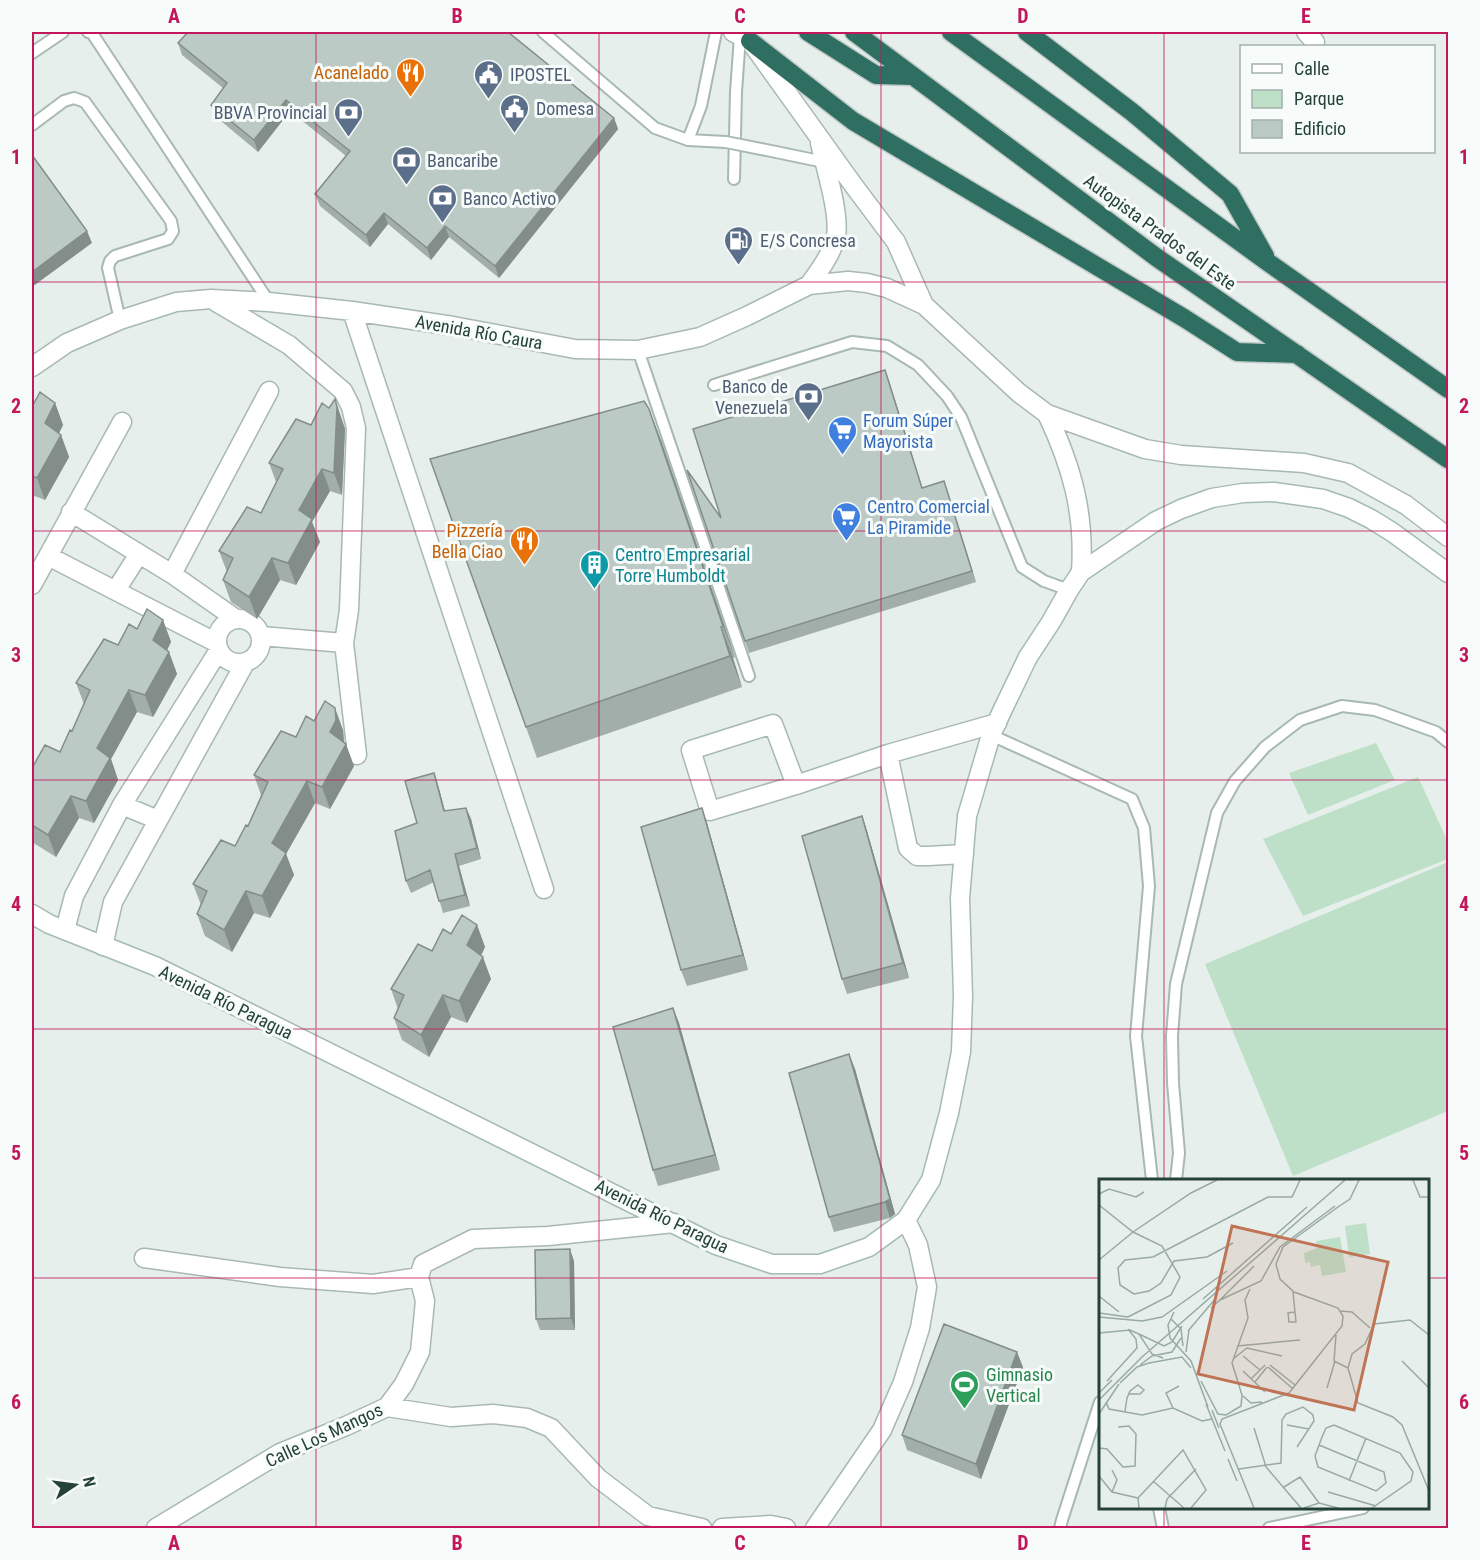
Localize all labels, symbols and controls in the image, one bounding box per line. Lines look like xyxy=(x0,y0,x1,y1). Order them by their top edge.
text: A xyxy=(168,4,180,28)
text: B xyxy=(451,4,463,28)
text: C xyxy=(734,4,746,28)
text: D xyxy=(1017,4,1029,28)
text: E xyxy=(1301,4,1311,28)
legend xyxy=(1240,45,1435,153)
restaurant icon: Acanelado xyxy=(394,56,426,98)
public building icon: IPOSTEL xyxy=(473,58,505,100)
text: Calle xyxy=(1294,58,1330,79)
place label: Acanelado xyxy=(314,62,389,83)
place label: IPOSTEL xyxy=(510,64,572,85)
text: Parque xyxy=(1294,88,1344,109)
public building icon: Domesa xyxy=(499,92,531,134)
bank icon: BBVA Provincial xyxy=(332,96,364,138)
place label: Domesa xyxy=(536,98,594,119)
place label: BBVA Provincial xyxy=(214,102,327,123)
text: Edificio xyxy=(1294,118,1346,139)
bank icon: Bancaribe xyxy=(390,144,422,186)
text: 1 xyxy=(11,145,21,169)
text: 1 xyxy=(1459,145,1469,169)
place label: Bancaribe xyxy=(427,150,498,171)
street label: Autopista Prados del Este xyxy=(1080,170,1240,294)
bank icon: Banco Activo xyxy=(426,182,458,224)
place label: Banco Activo xyxy=(463,188,556,209)
fuel station icon: E/S Concresa xyxy=(723,224,755,266)
place label: E/S Concresa xyxy=(760,230,856,251)
street label: Avenida Río Caura xyxy=(414,310,544,354)
place label: Banco de Venezuela xyxy=(715,376,788,418)
bank icon: Banco de Venezuela xyxy=(793,380,825,422)
text: 2 xyxy=(11,394,21,418)
text: 2 xyxy=(1459,394,1469,418)
place label: Forum Súper Mayorista xyxy=(863,410,954,452)
supermarket icon: Forum Súper Mayorista xyxy=(826,414,858,456)
place label: Centro Comercial La Piramide xyxy=(867,496,990,538)
supermarket icon: Centro Comercial La Piramide xyxy=(830,500,862,542)
place label: Pizzería Bella Ciao xyxy=(432,520,503,562)
restaurant icon: Pizzería Bella Ciao xyxy=(508,524,540,566)
place label: Centro Empresarial Torre Humboldt xyxy=(615,544,751,586)
building icon: Centro Empresarial Torre Humboldt xyxy=(578,548,610,590)
text: 3 xyxy=(11,643,21,667)
text: 3 xyxy=(1459,643,1469,667)
text: 4 xyxy=(11,892,21,916)
text: 4 xyxy=(1459,892,1469,916)
street label: Avenida Río Paragua xyxy=(156,961,296,1043)
text: 5 xyxy=(11,1141,21,1165)
text: 5 xyxy=(1459,1141,1469,1165)
street label: Avenida Río Paragua xyxy=(592,1175,732,1257)
inset map xyxy=(1099,1179,1429,1509)
place label: Gimnasio Vertical xyxy=(986,1364,1053,1406)
sports icon: Gimnasio Vertical xyxy=(949,1368,981,1410)
text: 6 xyxy=(11,1390,21,1414)
text: 6 xyxy=(1459,1390,1469,1414)
street label: Calle Los Mangos xyxy=(262,1399,386,1471)
north arrow xyxy=(45,1455,105,1515)
text: N xyxy=(79,1475,99,1489)
text: A xyxy=(168,1531,180,1555)
text: B xyxy=(451,1531,463,1555)
text: C xyxy=(734,1531,746,1555)
text: D xyxy=(1017,1531,1029,1555)
text: E xyxy=(1301,1531,1311,1555)

